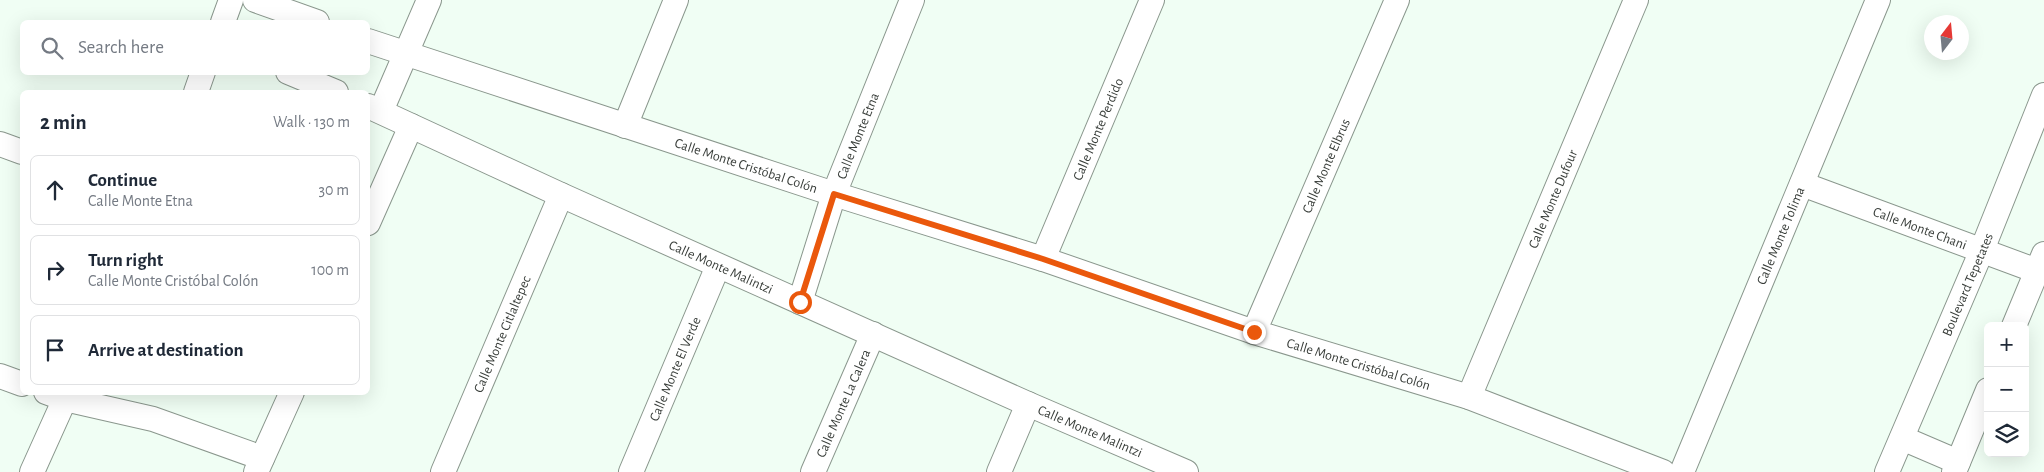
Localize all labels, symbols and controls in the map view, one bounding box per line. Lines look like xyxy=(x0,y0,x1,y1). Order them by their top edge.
north arrow xyxy=(1924,15,1969,60)
search box xyxy=(20,20,370,75)
icon: search xyxy=(38,34,66,62)
text: Search here xyxy=(78,38,164,57)
street label: Calle Monte Perdido xyxy=(1071,76,1126,183)
street label: Calle Monte Etna xyxy=(835,90,882,181)
text: 2 min xyxy=(40,112,87,133)
text: Walk · 130 m xyxy=(273,114,350,130)
street label: Calle Monte Elbrus xyxy=(1300,117,1353,215)
street label: Calle Monte Cristóbal Colón xyxy=(673,136,819,196)
street label: Calle Monte Dufour xyxy=(1526,147,1580,251)
text: Continue xyxy=(88,171,157,190)
icon: ahead xyxy=(41,176,69,204)
text: 30 m xyxy=(319,182,349,198)
street label: Calle Monte Tolima xyxy=(1755,184,1808,287)
text: Calle Monte Etna xyxy=(88,193,193,209)
street label: Calle Monte Chani xyxy=(1871,205,1969,252)
street label: Boulevard Tepetates xyxy=(1940,231,1996,338)
street label: Calle Monte Malintzi xyxy=(667,238,775,297)
text: Turn right xyxy=(88,251,163,270)
icon: right xyxy=(41,256,69,284)
text: 100 m xyxy=(311,262,349,278)
text: Calle Monte Cristóbal Colón xyxy=(88,273,258,289)
street label: Calle Monte Citlaltepec xyxy=(472,273,534,395)
route start xyxy=(789,291,812,314)
street label: Calle Monte El Verde xyxy=(647,315,704,423)
route end xyxy=(1243,321,1266,344)
map controls xyxy=(1984,322,2029,457)
button: + xyxy=(1984,322,2029,367)
icon: arrive xyxy=(41,336,69,364)
street label: Calle Monte Cristóbal Colón xyxy=(1285,336,1432,393)
text: Arrive at destination xyxy=(88,341,244,360)
street label: Calle Monte La Calera xyxy=(814,347,874,460)
button: − xyxy=(1984,367,2029,412)
street label: Calle Monte Malintzi xyxy=(1036,403,1144,460)
button: layers xyxy=(1984,412,2029,457)

